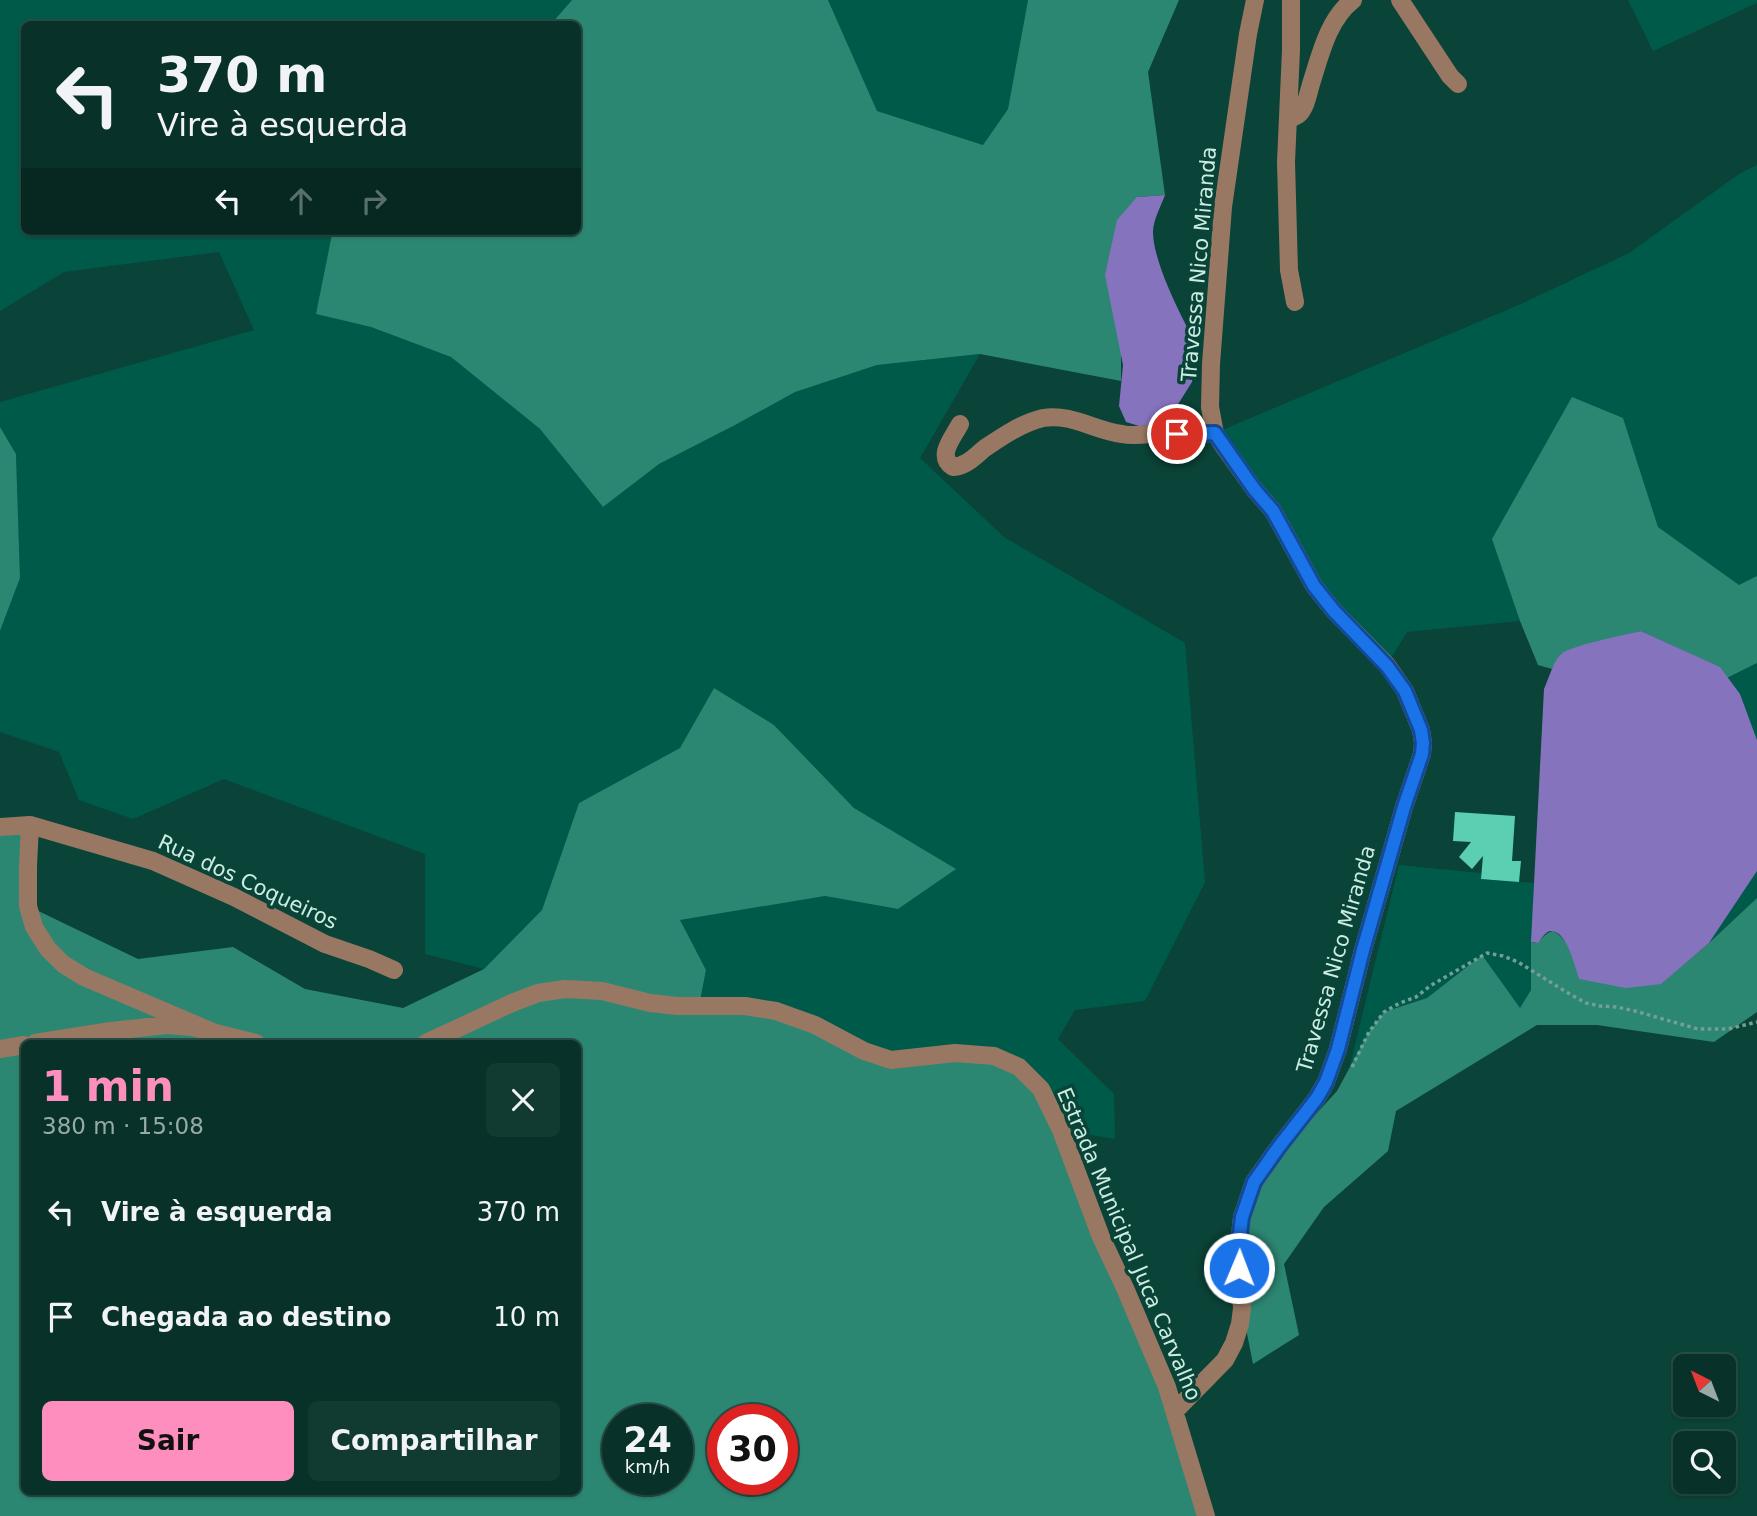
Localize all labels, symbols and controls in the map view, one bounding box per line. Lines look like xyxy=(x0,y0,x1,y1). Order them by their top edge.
text: 370 m xyxy=(157,47,327,104)
icon: left xyxy=(42,49,133,140)
text: Vire à esquerda xyxy=(157,106,408,144)
street label: Travessa Nico Miranda xyxy=(1177,146,1221,383)
icon: left xyxy=(209,182,247,220)
icon: ahead xyxy=(282,182,320,220)
icon: right xyxy=(355,182,393,220)
pin xyxy=(1147,404,1207,464)
icon: arrive xyxy=(1158,415,1196,453)
street label: Rua dos Coqueiros xyxy=(154,830,342,934)
street label: Travessa Nico Miranda xyxy=(1292,842,1380,1077)
text: 1 min xyxy=(42,1062,174,1111)
button: close xyxy=(486,1063,560,1137)
street label: Estrada Municipal Juca Carvalho xyxy=(1052,1084,1206,1404)
text: 380 m · 15:08 xyxy=(42,1113,204,1139)
icon: left xyxy=(42,1193,80,1231)
text: Vire à esquerda xyxy=(101,1197,333,1227)
text: 370 m xyxy=(477,1197,560,1227)
position arrow xyxy=(1202,1231,1276,1305)
icon: arrive xyxy=(42,1298,80,1336)
text: Chegada ao destino xyxy=(101,1302,391,1332)
text: 10 m xyxy=(493,1302,560,1332)
north arrow xyxy=(1673,1354,1736,1418)
map controls xyxy=(1673,1354,1736,1494)
button: Sair xyxy=(42,1401,294,1481)
button: Compartilhar xyxy=(308,1401,560,1481)
speed limit sign: 30 xyxy=(707,1404,798,1495)
text: 24 xyxy=(623,1420,672,1460)
button: search xyxy=(1673,1431,1736,1494)
text: km/h xyxy=(625,1456,670,1477)

